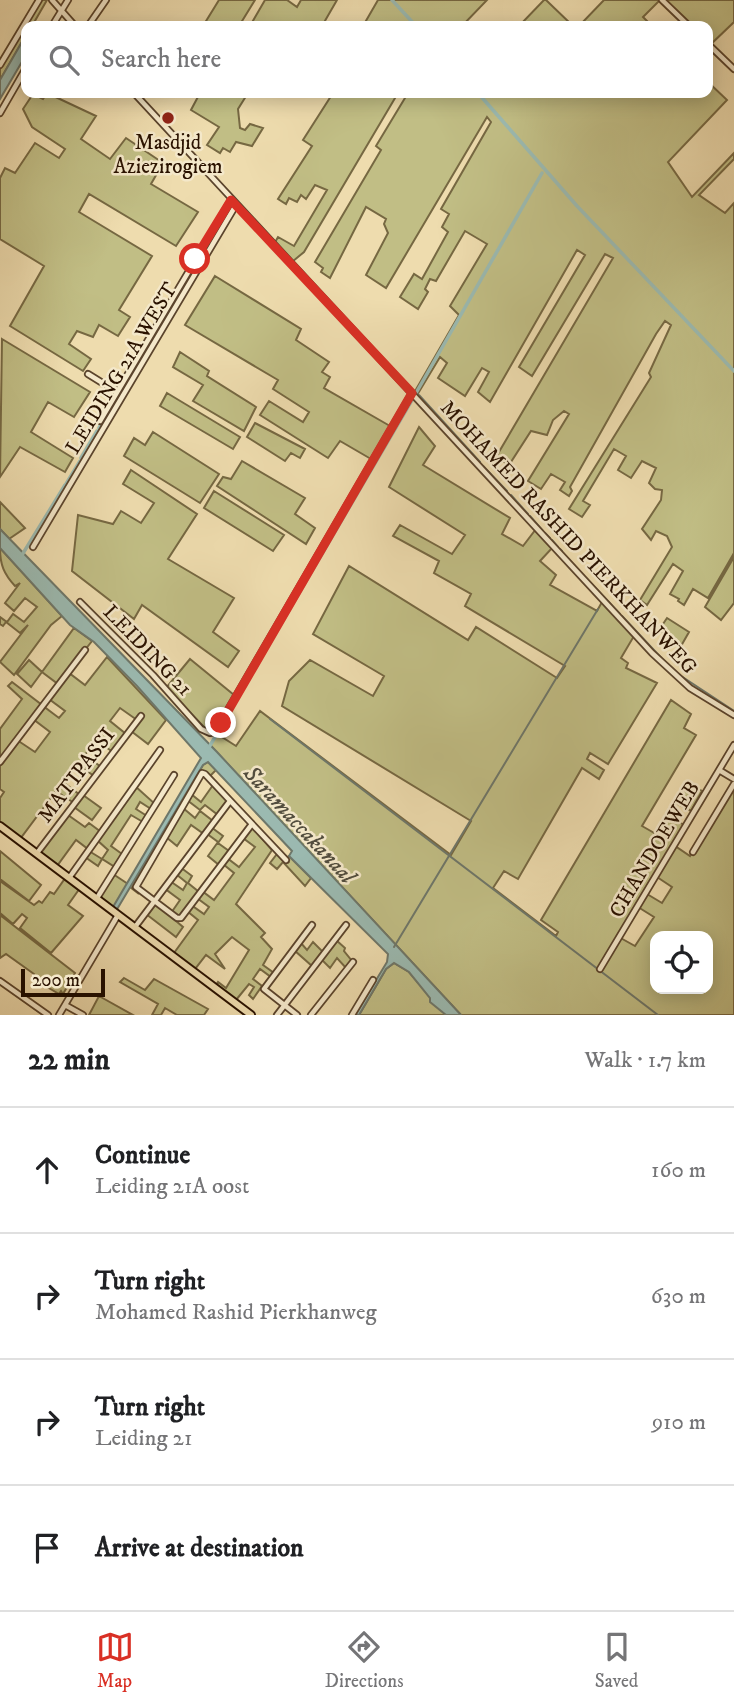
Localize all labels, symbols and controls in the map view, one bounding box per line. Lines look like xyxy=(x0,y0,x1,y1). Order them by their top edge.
search box xyxy=(21,21,713,98)
icon: search xyxy=(45,41,83,79)
text: Search here xyxy=(101,43,221,76)
marker: Masdjid Aziezirogiem xyxy=(160,110,176,126)
place label: Masdjid Aziezirogiem xyxy=(113,130,223,180)
route start xyxy=(179,243,210,274)
street label: LEIDING 21A WEST xyxy=(60,278,183,459)
street label: MOHAMED RASHID PIERKHANWEG xyxy=(434,395,702,680)
street label: LEIDING 21 xyxy=(97,600,197,702)
route end xyxy=(205,707,236,738)
street label: MATIPASSI xyxy=(33,723,121,828)
water label: Saramaccakanaal xyxy=(236,759,363,892)
street label: CHANDOEWEB xyxy=(604,776,706,923)
map controls xyxy=(650,931,713,994)
button: locate xyxy=(650,931,713,994)
scale bar xyxy=(21,966,105,998)
text: 200 m xyxy=(32,969,80,992)
text: 22 min xyxy=(28,1042,110,1079)
text: Walk · 1.7 km xyxy=(585,1046,706,1075)
text: Continue xyxy=(95,1139,190,1172)
icon: ahead xyxy=(28,1151,66,1189)
text: 160 m xyxy=(651,1156,706,1185)
text: Leiding 21A oost xyxy=(95,1172,249,1201)
text: Turn right xyxy=(95,1265,205,1298)
icon: right xyxy=(28,1277,66,1315)
text: 630 m xyxy=(651,1282,706,1311)
text: Mohamed Rashid Pierkhanweg xyxy=(95,1298,377,1327)
text: Turn right xyxy=(95,1391,205,1424)
icon: right xyxy=(28,1403,66,1441)
text: 910 m xyxy=(652,1408,706,1437)
text: Leiding 21 xyxy=(95,1424,192,1453)
icon: arrive xyxy=(28,1529,66,1567)
text: Arrive at destination xyxy=(95,1532,304,1565)
tab: Map xyxy=(96,1628,134,1693)
tab: Directions xyxy=(325,1628,404,1693)
tab: Saved xyxy=(595,1628,638,1693)

